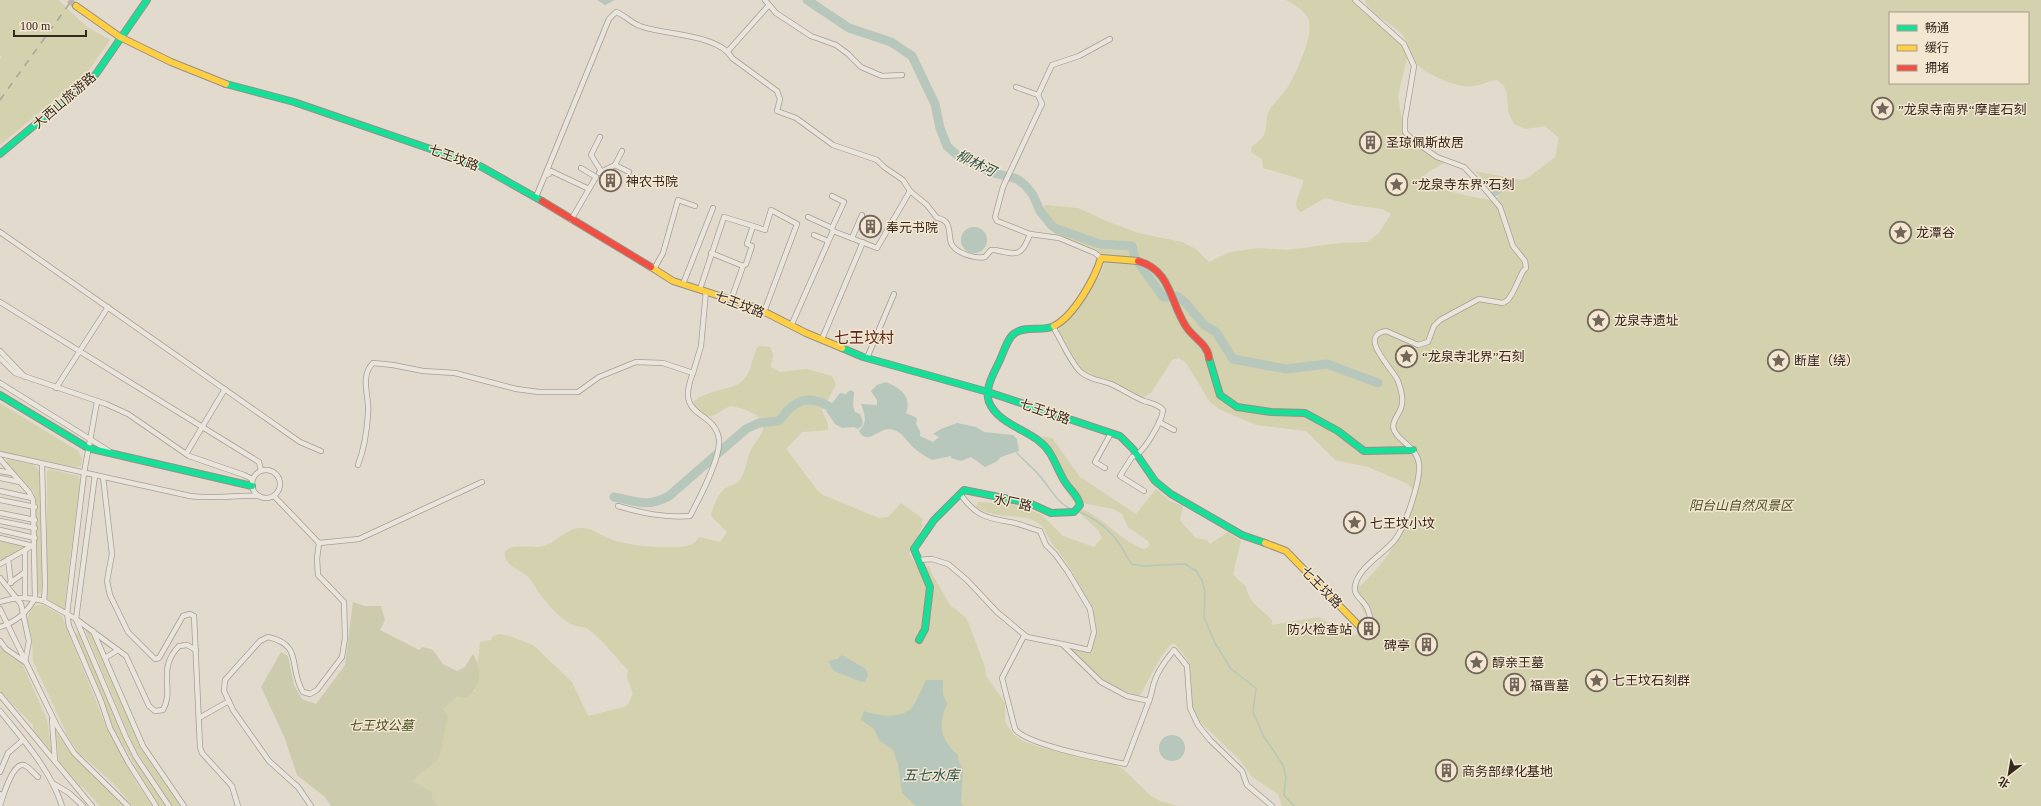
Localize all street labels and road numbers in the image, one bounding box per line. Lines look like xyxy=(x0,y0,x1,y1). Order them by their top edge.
street label: 大西山旅游路 xyxy=(30,69,99,132)
street label: 七王坟路 xyxy=(427,142,481,173)
street label: 七王坟路 xyxy=(713,288,767,321)
street label: 七王坟路 xyxy=(1018,396,1072,427)
street label: 水厂路 xyxy=(992,491,1034,514)
street label: 七王坟路 xyxy=(1298,563,1345,611)

